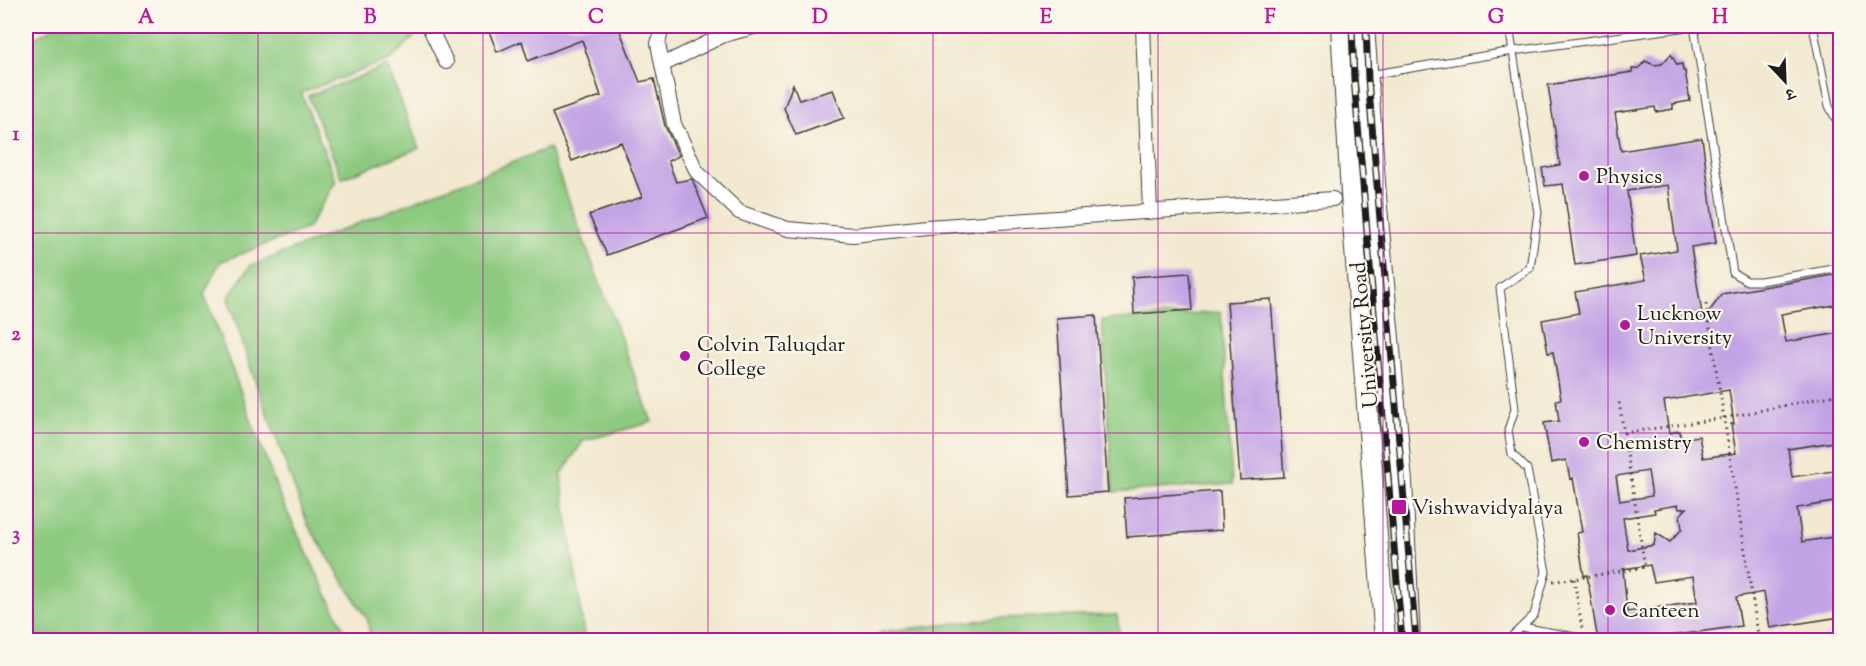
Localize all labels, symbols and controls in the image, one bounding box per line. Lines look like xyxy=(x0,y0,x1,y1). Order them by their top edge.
text: A xyxy=(138,4,155,33)
text: B xyxy=(364,4,377,33)
text: C xyxy=(588,4,604,33)
text: D xyxy=(812,4,828,33)
text: E xyxy=(1040,4,1053,33)
text: F xyxy=(1264,4,1276,33)
text: G xyxy=(1488,4,1505,33)
text: H xyxy=(1712,4,1728,33)
north arrow xyxy=(1755,51,1815,111)
text: उ xyxy=(1780,80,1799,105)
text: 1 xyxy=(13,121,20,150)
place label: Physics xyxy=(1596,163,1662,193)
marker: Physics xyxy=(1577,169,1591,183)
street label: University Road xyxy=(1345,260,1387,409)
place label: Lucknow University xyxy=(1637,300,1733,354)
marker: Lucknow University xyxy=(1618,318,1632,332)
text: 2 xyxy=(11,321,21,350)
place label: Colvin Taluqdar College xyxy=(697,331,845,385)
marker: Colvin Taluqdar College xyxy=(678,349,692,363)
place label: Chemistry xyxy=(1596,429,1692,459)
marker: Chemistry xyxy=(1577,435,1591,449)
place label: Vishwavidyalaya xyxy=(1412,494,1563,524)
marker: Vishwavidyalaya xyxy=(1390,498,1408,516)
text: 3 xyxy=(12,521,20,550)
place label: Canteen xyxy=(1622,597,1700,627)
marker: Canteen xyxy=(1603,603,1617,617)

